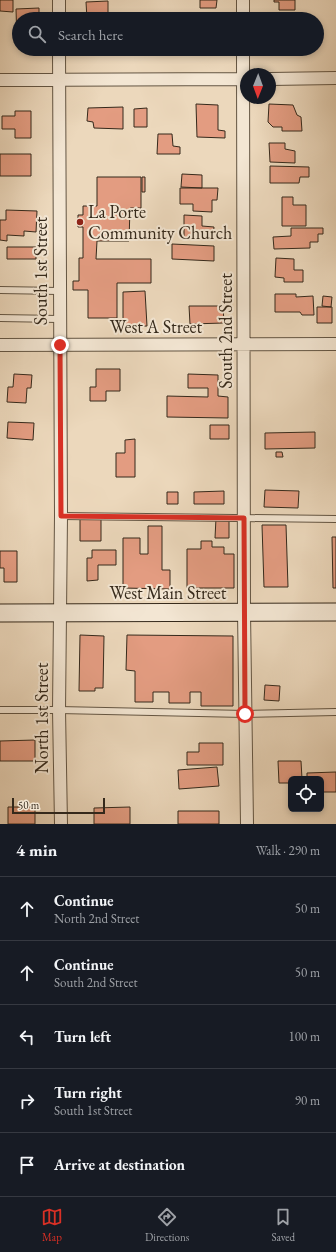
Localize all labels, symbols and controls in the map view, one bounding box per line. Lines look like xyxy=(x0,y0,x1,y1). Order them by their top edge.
search box xyxy=(12,12,324,56)
icon: search xyxy=(26,23,48,45)
text: Search here xyxy=(58,25,123,44)
north arrow xyxy=(240,68,276,104)
place label: La Porte Community Church xyxy=(88,200,232,244)
street label: South 1st Street xyxy=(29,216,52,325)
marker: La Porte Community Church xyxy=(75,217,85,227)
street label: South 2nd Street xyxy=(214,273,237,389)
street label: West A Street xyxy=(110,315,203,338)
route end xyxy=(51,336,69,354)
street label: West Main Street xyxy=(110,581,227,604)
street label: North 1st Street xyxy=(30,662,53,773)
route start xyxy=(236,705,254,723)
map controls xyxy=(288,776,324,812)
button: locate xyxy=(288,776,324,812)
scale bar xyxy=(12,796,105,815)
text: 50 m xyxy=(18,798,39,812)
text: 4 min xyxy=(16,839,57,861)
text: Walk · 290 m xyxy=(256,842,320,859)
text: Continue xyxy=(54,891,114,910)
icon: ahead xyxy=(16,898,38,920)
text: 50 m xyxy=(295,900,320,917)
text: North 2nd Street xyxy=(54,910,139,927)
text: Continue xyxy=(54,955,114,974)
icon: ahead xyxy=(16,962,38,984)
text: 50 m xyxy=(295,964,320,981)
text: South 2nd Street xyxy=(54,974,138,991)
icon: left xyxy=(16,1026,38,1048)
text: Turn left xyxy=(54,1027,111,1046)
text: 100 m xyxy=(289,1028,320,1045)
text: Turn right xyxy=(54,1083,122,1102)
icon: right xyxy=(16,1090,38,1112)
text: 90 m xyxy=(295,1092,320,1109)
text: South 1st Street xyxy=(54,1102,132,1119)
icon: arrive xyxy=(16,1154,38,1176)
text: Arrive at destination xyxy=(54,1155,185,1174)
tab: Map xyxy=(41,1206,63,1244)
tab: Directions xyxy=(145,1206,189,1244)
tab: Saved xyxy=(271,1206,295,1244)

